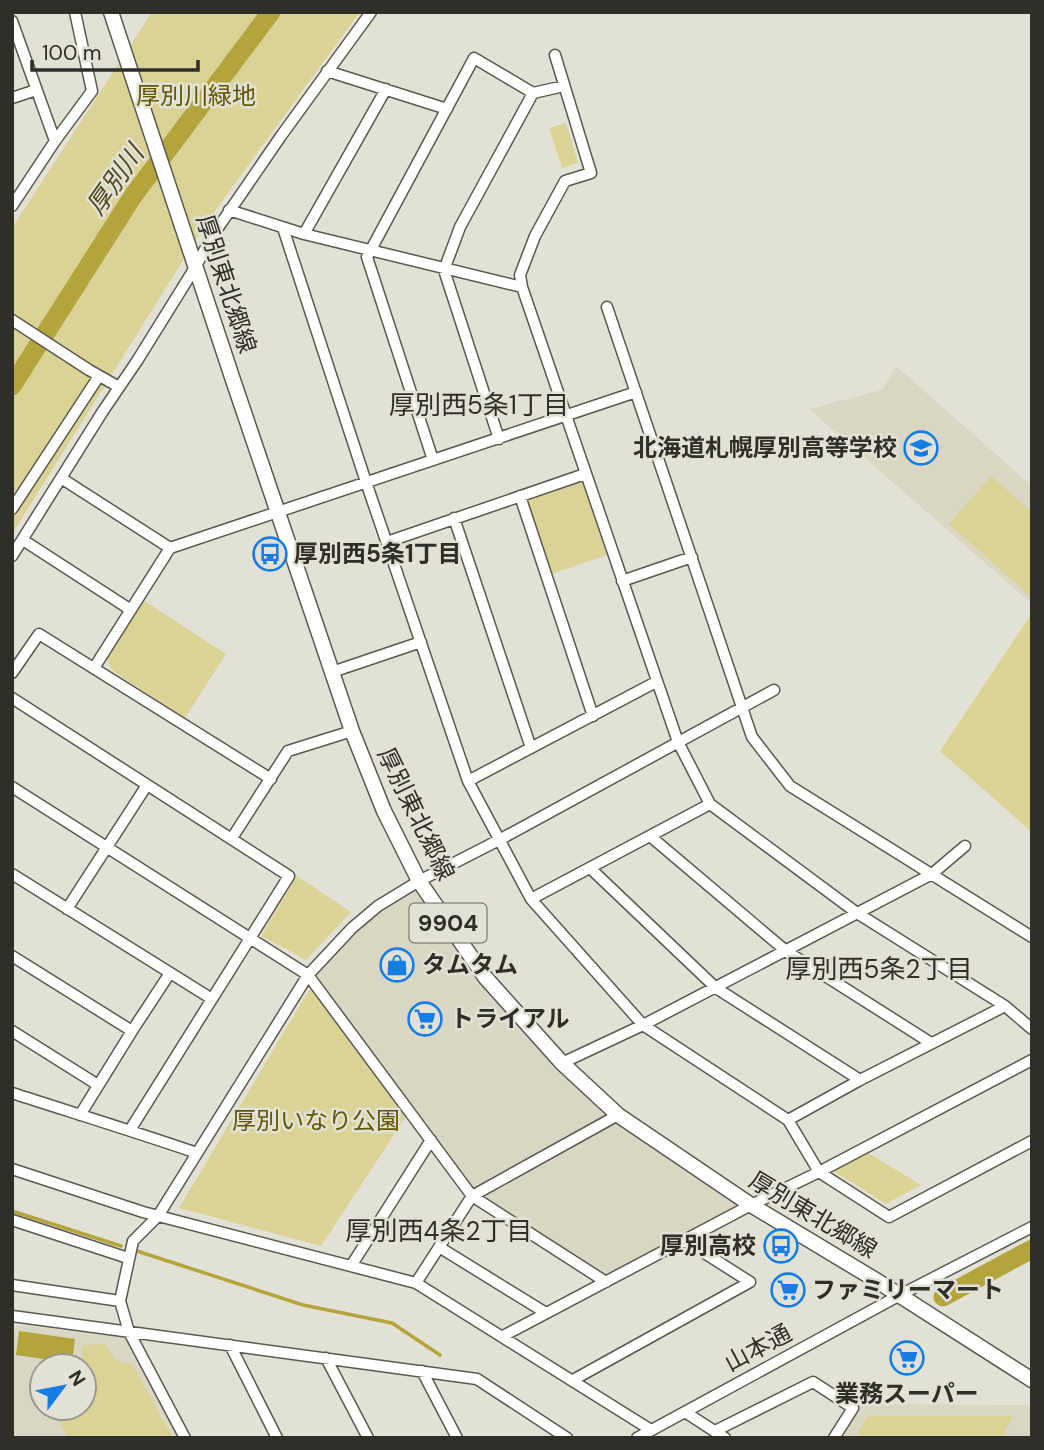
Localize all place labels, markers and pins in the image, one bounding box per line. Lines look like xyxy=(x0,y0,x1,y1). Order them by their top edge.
school or university icon: 北海道札幌厚別高等学校 xyxy=(902,429,940,467)
place label: 北海道札幌厚別高等学校 xyxy=(633,432,897,463)
bus stop icon: 厚別西5条1丁目 xyxy=(251,535,289,573)
place label: 厚別西5条1丁目 xyxy=(294,538,462,569)
shop icon: タムタム xyxy=(378,946,416,984)
place label: タムタム xyxy=(422,949,518,980)
supermarket icon: トライアル xyxy=(406,1000,444,1038)
place label: トライアル xyxy=(450,1003,570,1034)
bus stop icon: 厚別高校 xyxy=(762,1227,800,1265)
place label: 厚別高校 xyxy=(660,1230,756,1261)
supermarket icon: ファミリーマート xyxy=(769,1271,807,1309)
place label: ファミリーマート xyxy=(812,1274,1004,1305)
supermarket icon: 業務スーパー xyxy=(888,1339,926,1377)
place label: 業務スーパー xyxy=(835,1378,979,1409)

